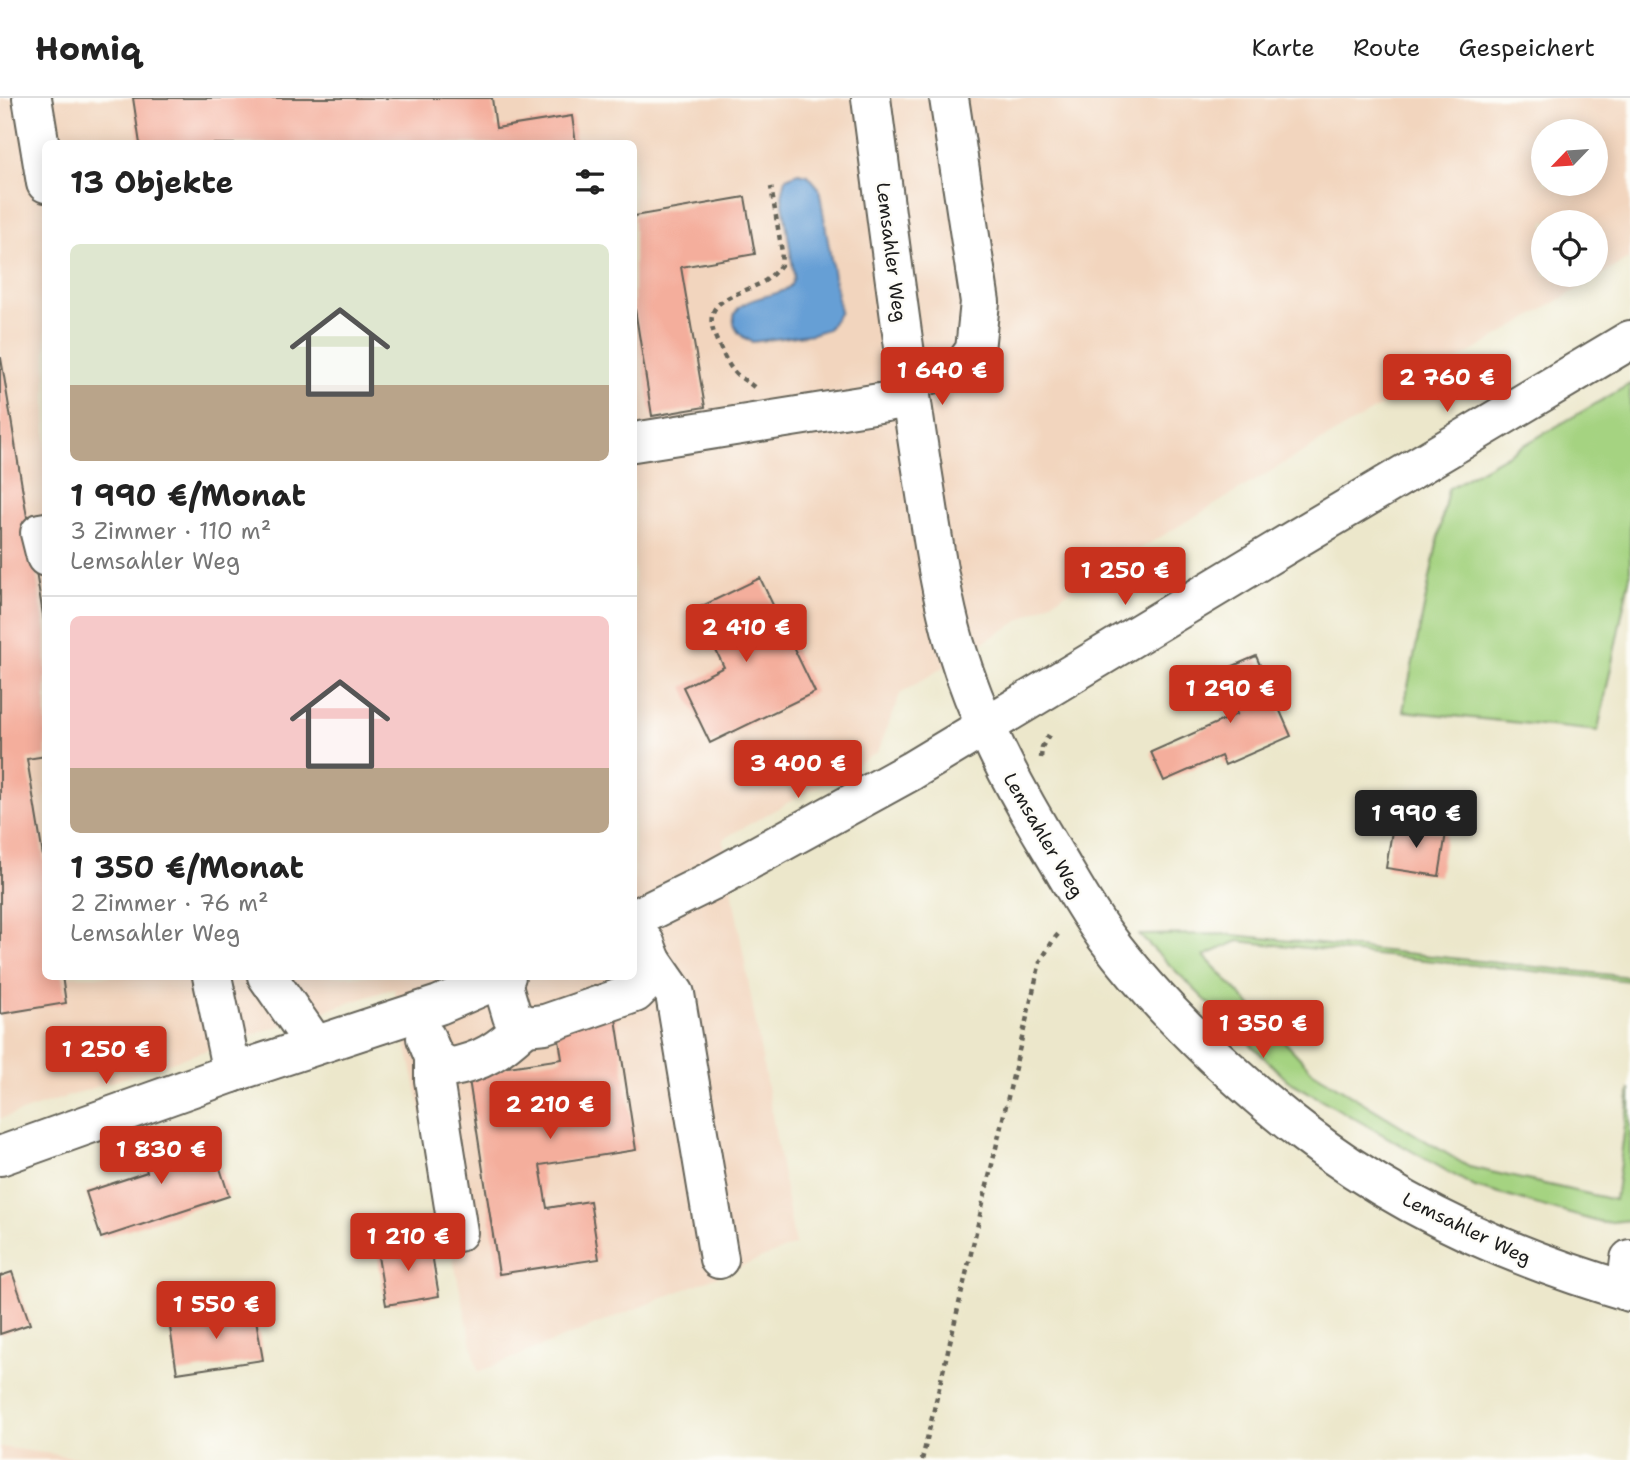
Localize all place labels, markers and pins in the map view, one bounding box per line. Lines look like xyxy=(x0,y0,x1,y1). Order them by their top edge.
pin: 1 640 € xyxy=(877,348,1007,407)
pin: 2 760 € xyxy=(1382,354,1512,414)
pin: 1 250 € xyxy=(1060,547,1190,607)
pin: 2 410 € xyxy=(681,604,811,664)
pin: 1 290 € xyxy=(1165,666,1295,725)
pin: 3 400 € xyxy=(733,740,863,800)
pin: 1 990 € xyxy=(1351,790,1481,850)
pin: 1 350 € xyxy=(1198,1000,1328,1060)
pin: 1 250 € xyxy=(41,1026,171,1086)
pin: 2 210 € xyxy=(485,1082,615,1141)
pin: 1 830 € xyxy=(96,1126,226,1186)
pin: 1 210 € xyxy=(343,1214,473,1273)
pin: 1 550 € xyxy=(151,1282,281,1341)

